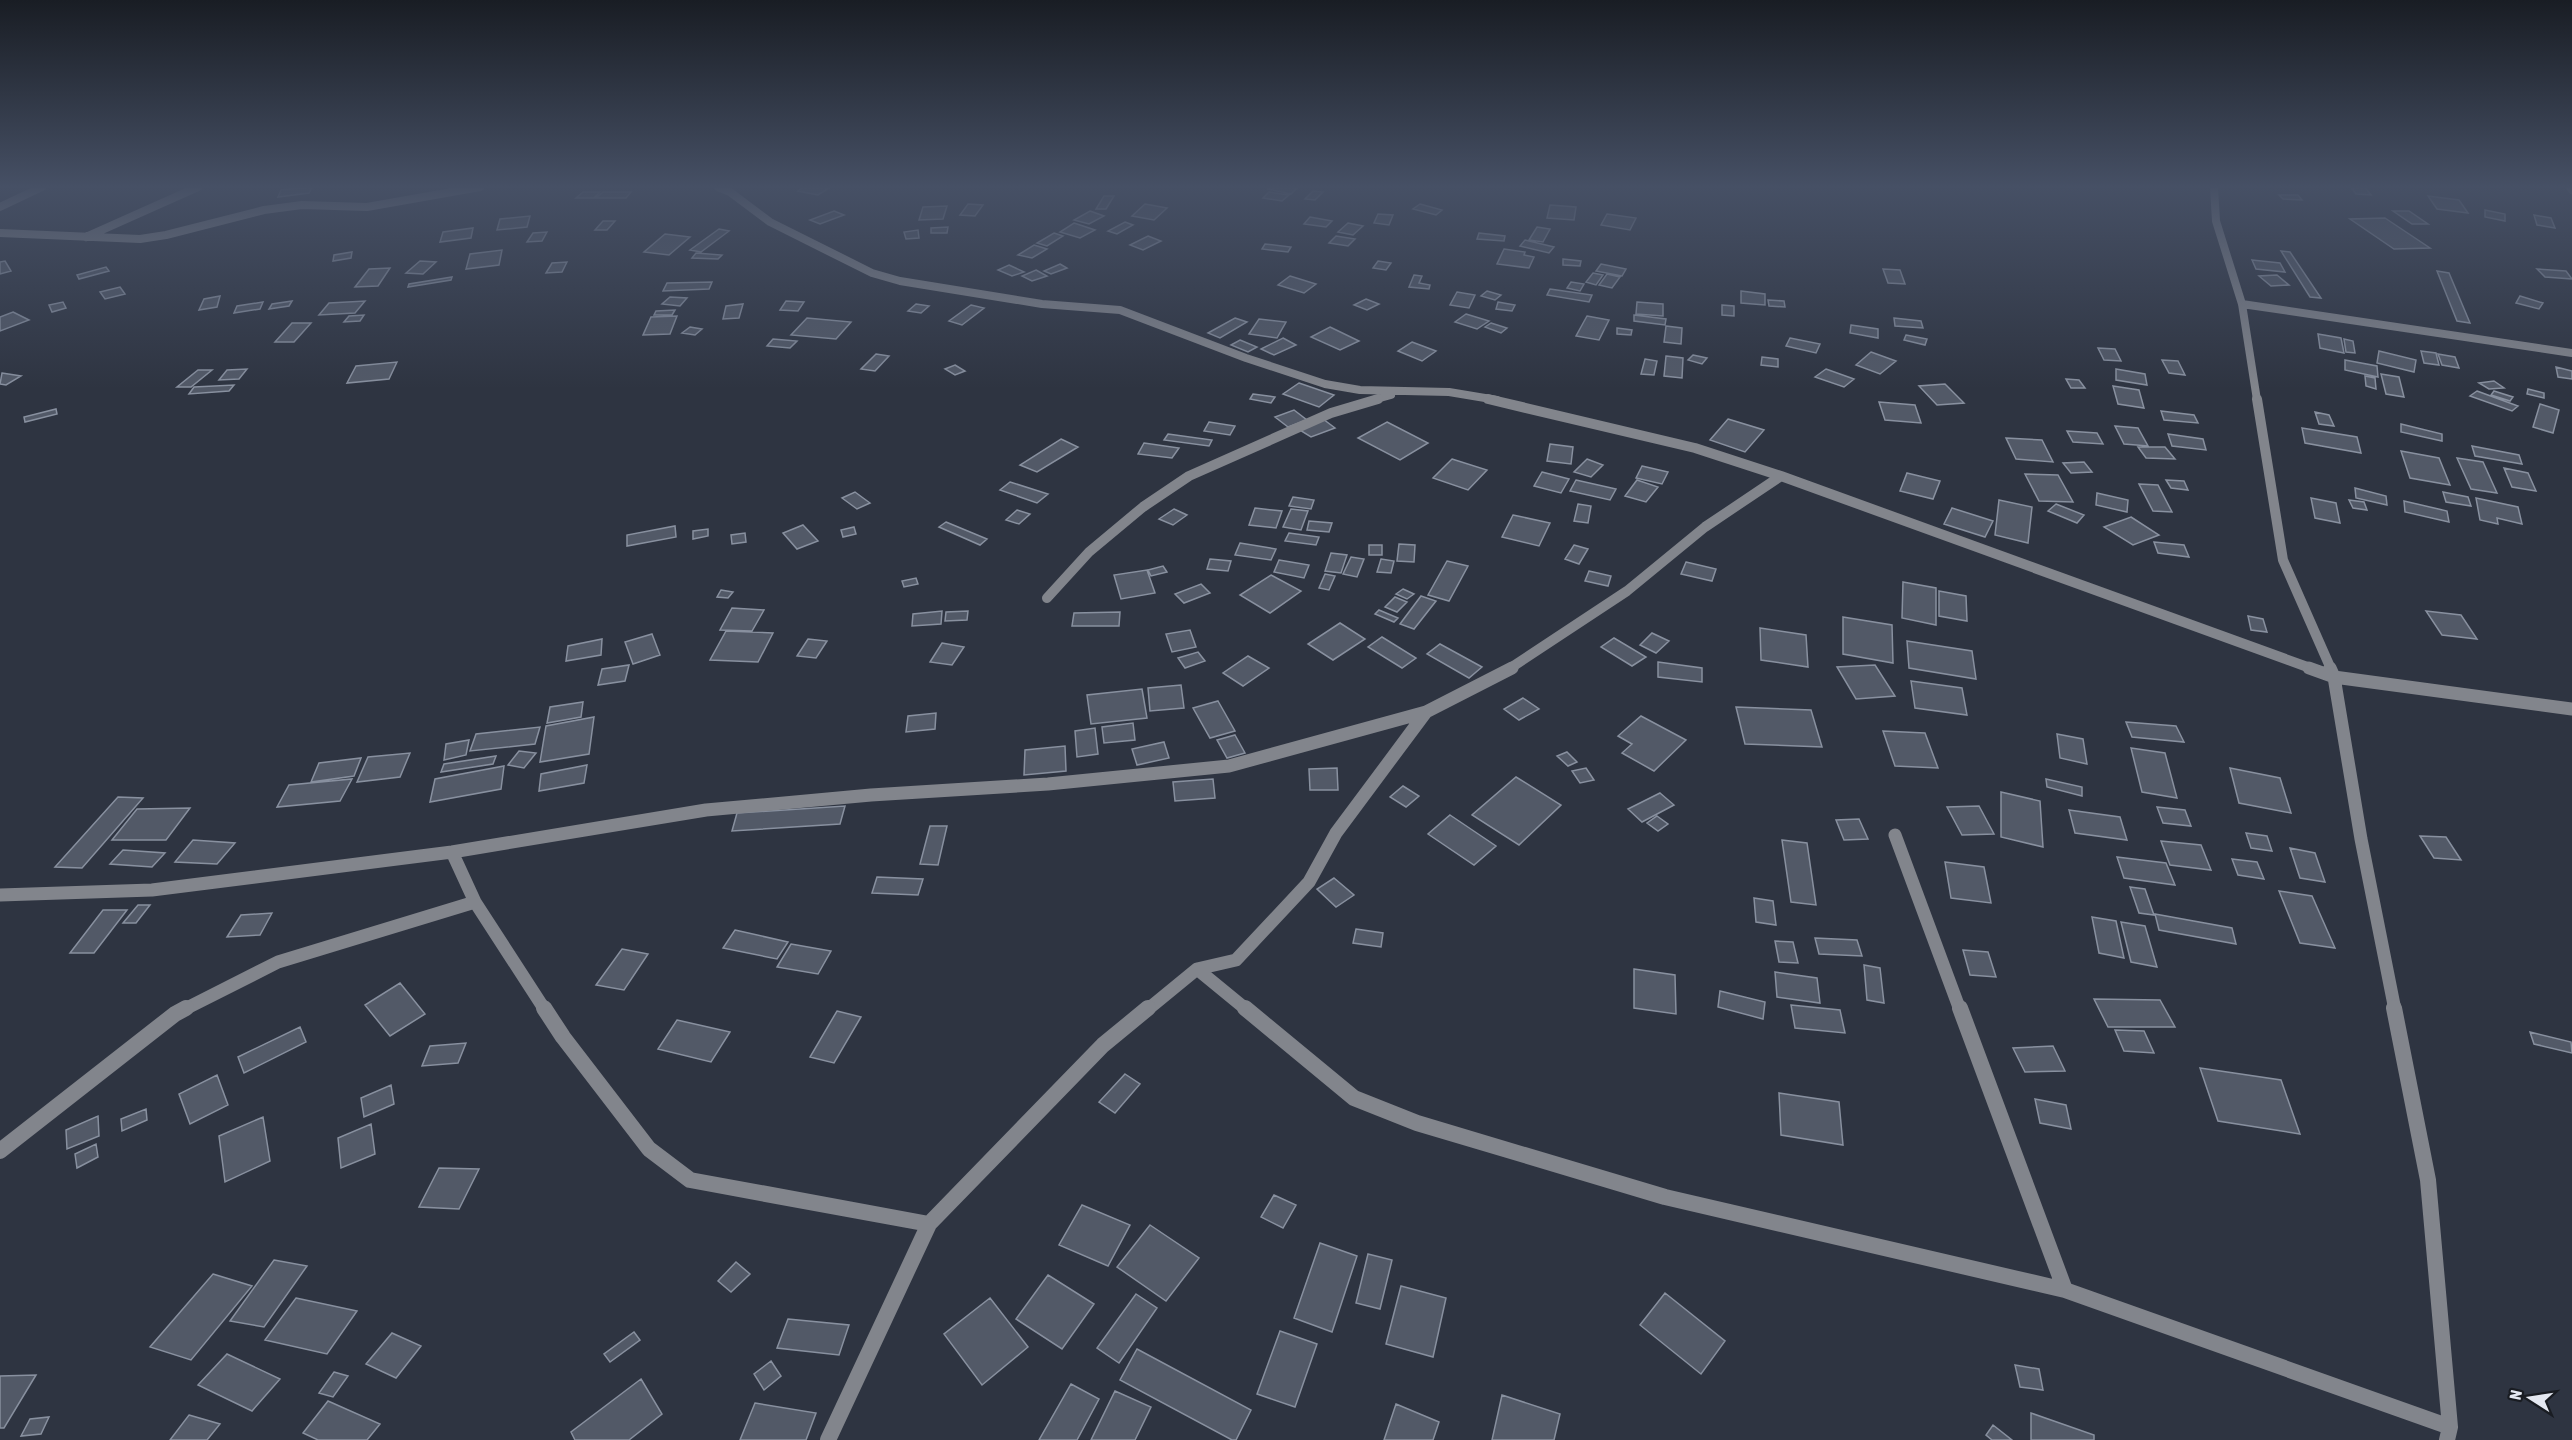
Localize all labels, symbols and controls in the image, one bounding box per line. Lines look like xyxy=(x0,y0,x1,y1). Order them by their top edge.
north arrow xyxy=(2500,1368,2560,1428)
text: N xyxy=(2506,1388,2525,1401)

